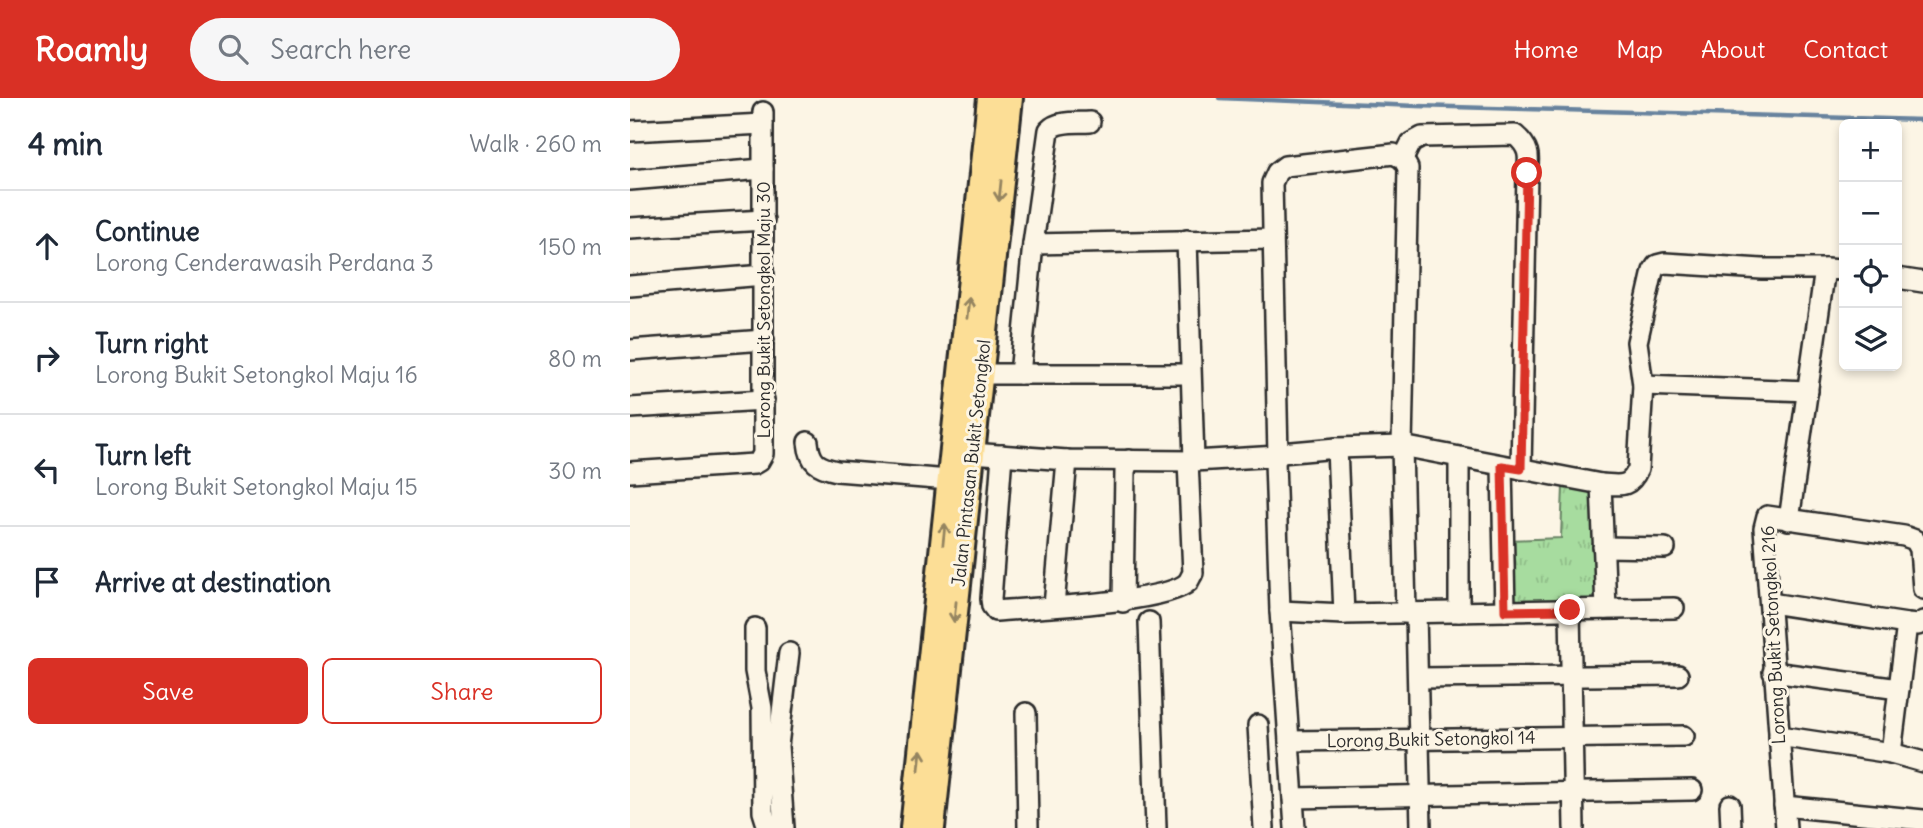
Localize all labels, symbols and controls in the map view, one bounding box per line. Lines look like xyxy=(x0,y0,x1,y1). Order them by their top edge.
search box xyxy=(190,18,680,81)
text: Roamly xyxy=(35,28,148,70)
icon: search xyxy=(214,30,252,68)
text: Search here xyxy=(270,33,411,66)
text: Home xyxy=(1514,34,1578,64)
text: Map xyxy=(1616,34,1663,64)
text: About xyxy=(1701,34,1765,64)
text: Contact xyxy=(1803,34,1888,64)
map controls xyxy=(1839,119,1902,371)
button: + xyxy=(1839,119,1902,182)
text: 4 min xyxy=(28,125,103,163)
text: Walk · 260 m xyxy=(469,129,602,158)
route start xyxy=(1511,157,1542,188)
one-way arrow xyxy=(993,179,1006,201)
street label: Lorong Bukit Setongkol Maju 30 xyxy=(752,181,775,439)
button: − xyxy=(1839,182,1902,245)
text: Continue xyxy=(95,215,200,248)
icon: ahead xyxy=(28,227,66,265)
text: 150 m xyxy=(539,232,602,261)
button: locate xyxy=(1839,245,1902,308)
text: Lorong Cenderawasih Perdana 3 xyxy=(95,248,434,277)
one-way arrow xyxy=(961,297,974,319)
button: layers xyxy=(1839,308,1902,371)
text: Turn right xyxy=(95,327,208,360)
street label: Jalan Pintasan Bukit Setongkol xyxy=(947,338,995,588)
icon: right xyxy=(28,339,66,377)
text: 80 m xyxy=(548,344,602,373)
text: Lorong Bukit Setongkol Maju 16 xyxy=(95,360,418,389)
text: Turn left xyxy=(95,439,191,472)
icon: left xyxy=(28,451,66,489)
text: 30 m xyxy=(548,456,602,485)
text: Lorong Bukit Setongkol Maju 15 xyxy=(95,472,418,501)
one-way arrow xyxy=(937,523,950,546)
street label: Lorong Bukit Setongkol 216 xyxy=(1756,525,1790,745)
icon: arrive xyxy=(28,563,66,601)
text: Arrive at destination xyxy=(95,566,331,599)
route end xyxy=(1554,594,1585,625)
one-way arrow xyxy=(949,600,962,623)
button: Save xyxy=(28,658,308,724)
button: Share xyxy=(322,658,602,724)
street label: Lorong Bukit Setongkol 14 xyxy=(1326,726,1536,752)
one-way arrow xyxy=(914,749,927,772)

